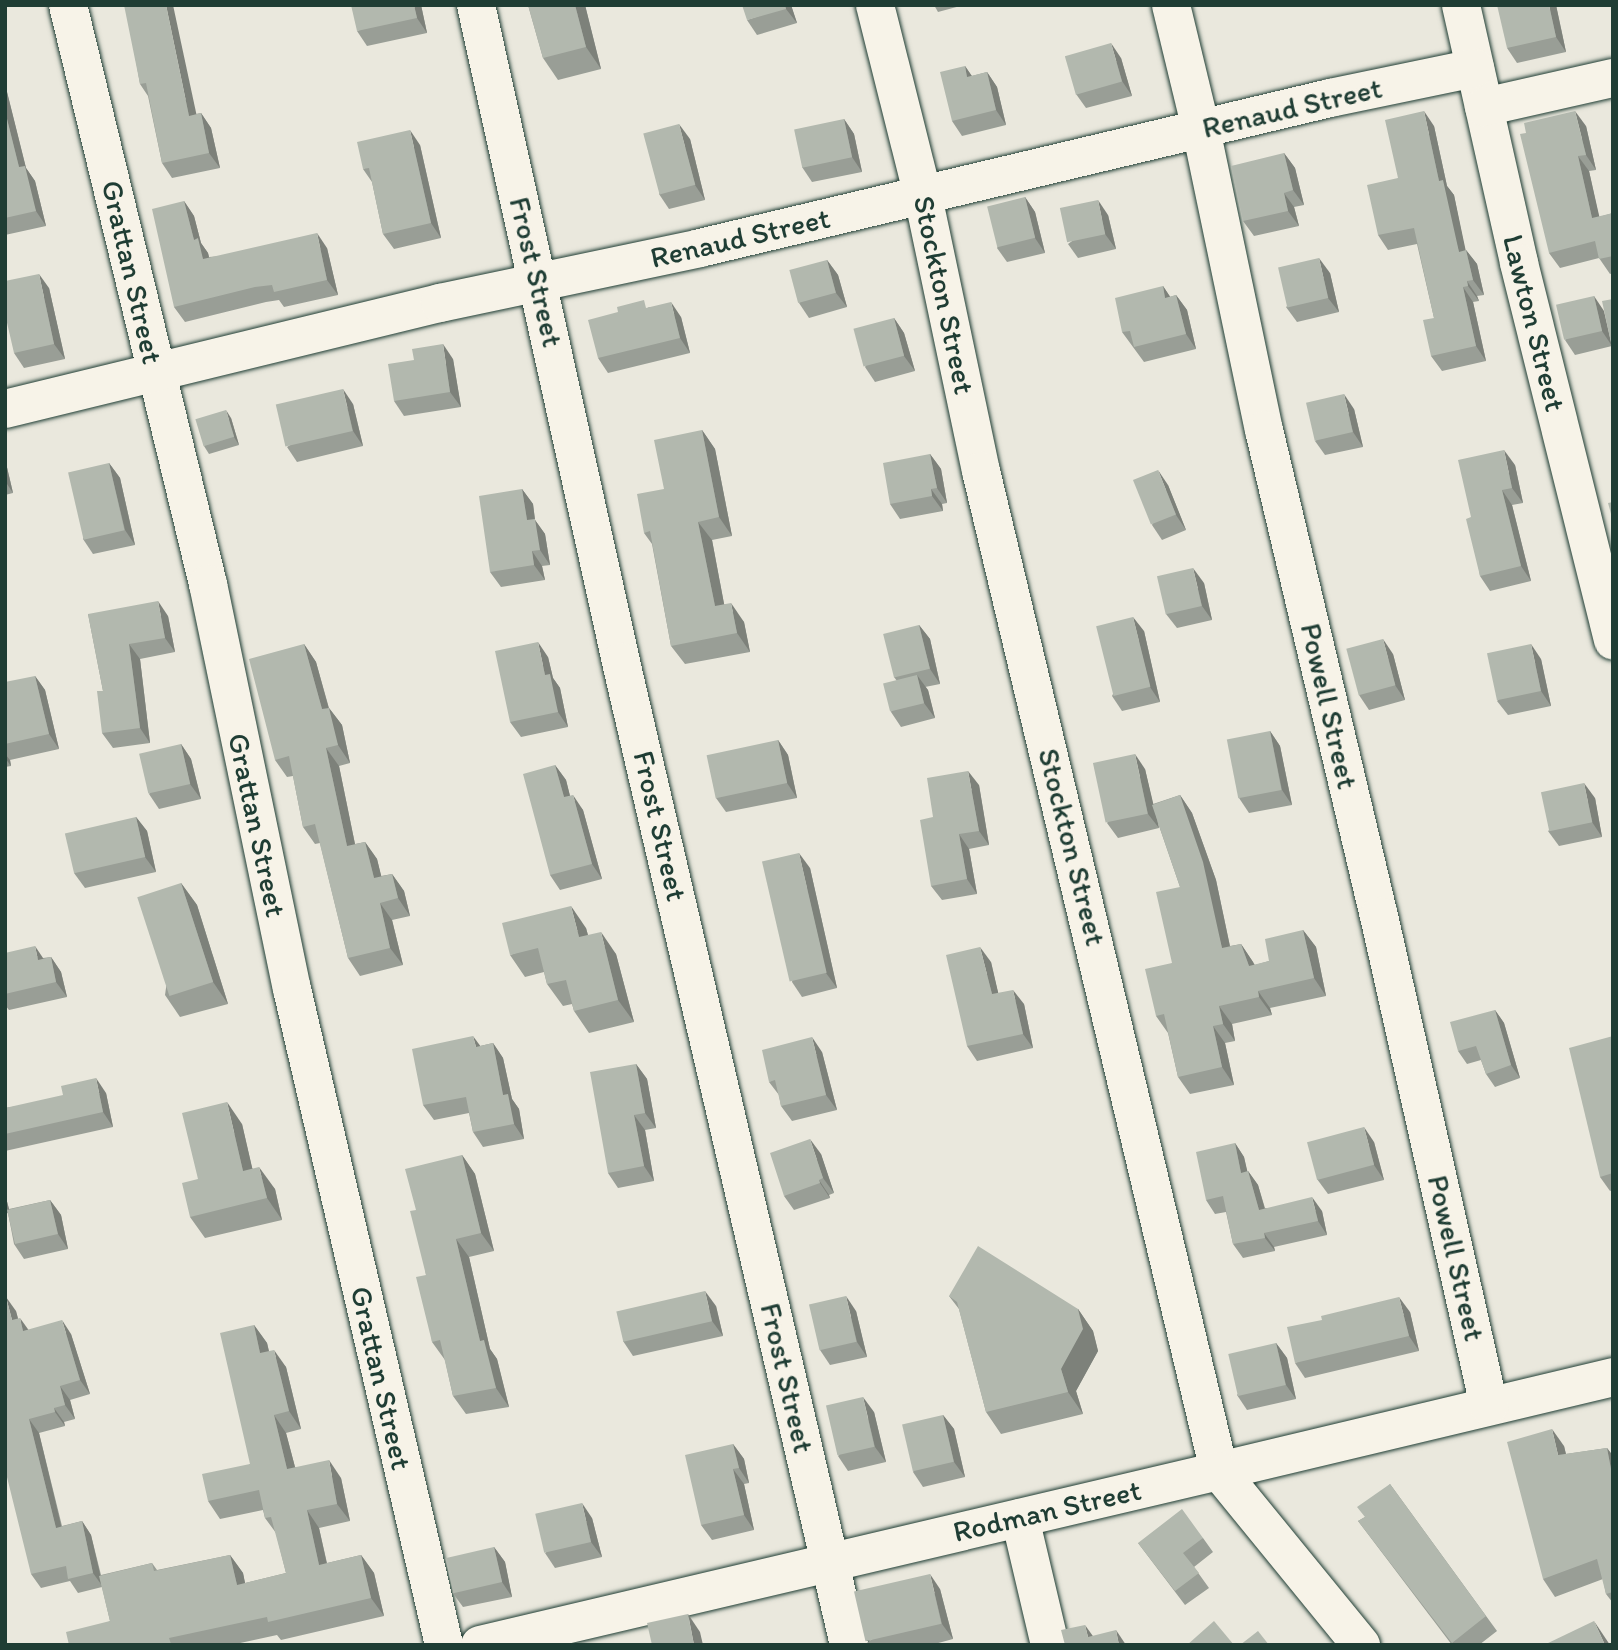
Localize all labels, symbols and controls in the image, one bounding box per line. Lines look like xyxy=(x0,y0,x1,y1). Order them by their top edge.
street label: Renaud Street xyxy=(1199,70,1385,146)
street label: Grattan Street xyxy=(93,177,171,367)
street label: Frost Street xyxy=(501,193,571,351)
street label: Stockton Street xyxy=(905,193,983,397)
street label: Renaud Street xyxy=(647,200,833,276)
street label: Lawton Street xyxy=(1495,231,1573,415)
street label: Powell Street xyxy=(1292,619,1366,793)
street label: Grattan Street xyxy=(220,730,294,920)
street label: Stockton Street xyxy=(1030,745,1114,949)
street label: Frost Street xyxy=(625,747,695,905)
street label: Powell Street xyxy=(1419,1171,1493,1345)
street label: Grattan Street xyxy=(342,1283,420,1473)
street label: Frost Street xyxy=(752,1299,822,1457)
street label: Rodman Street xyxy=(949,1472,1145,1550)

